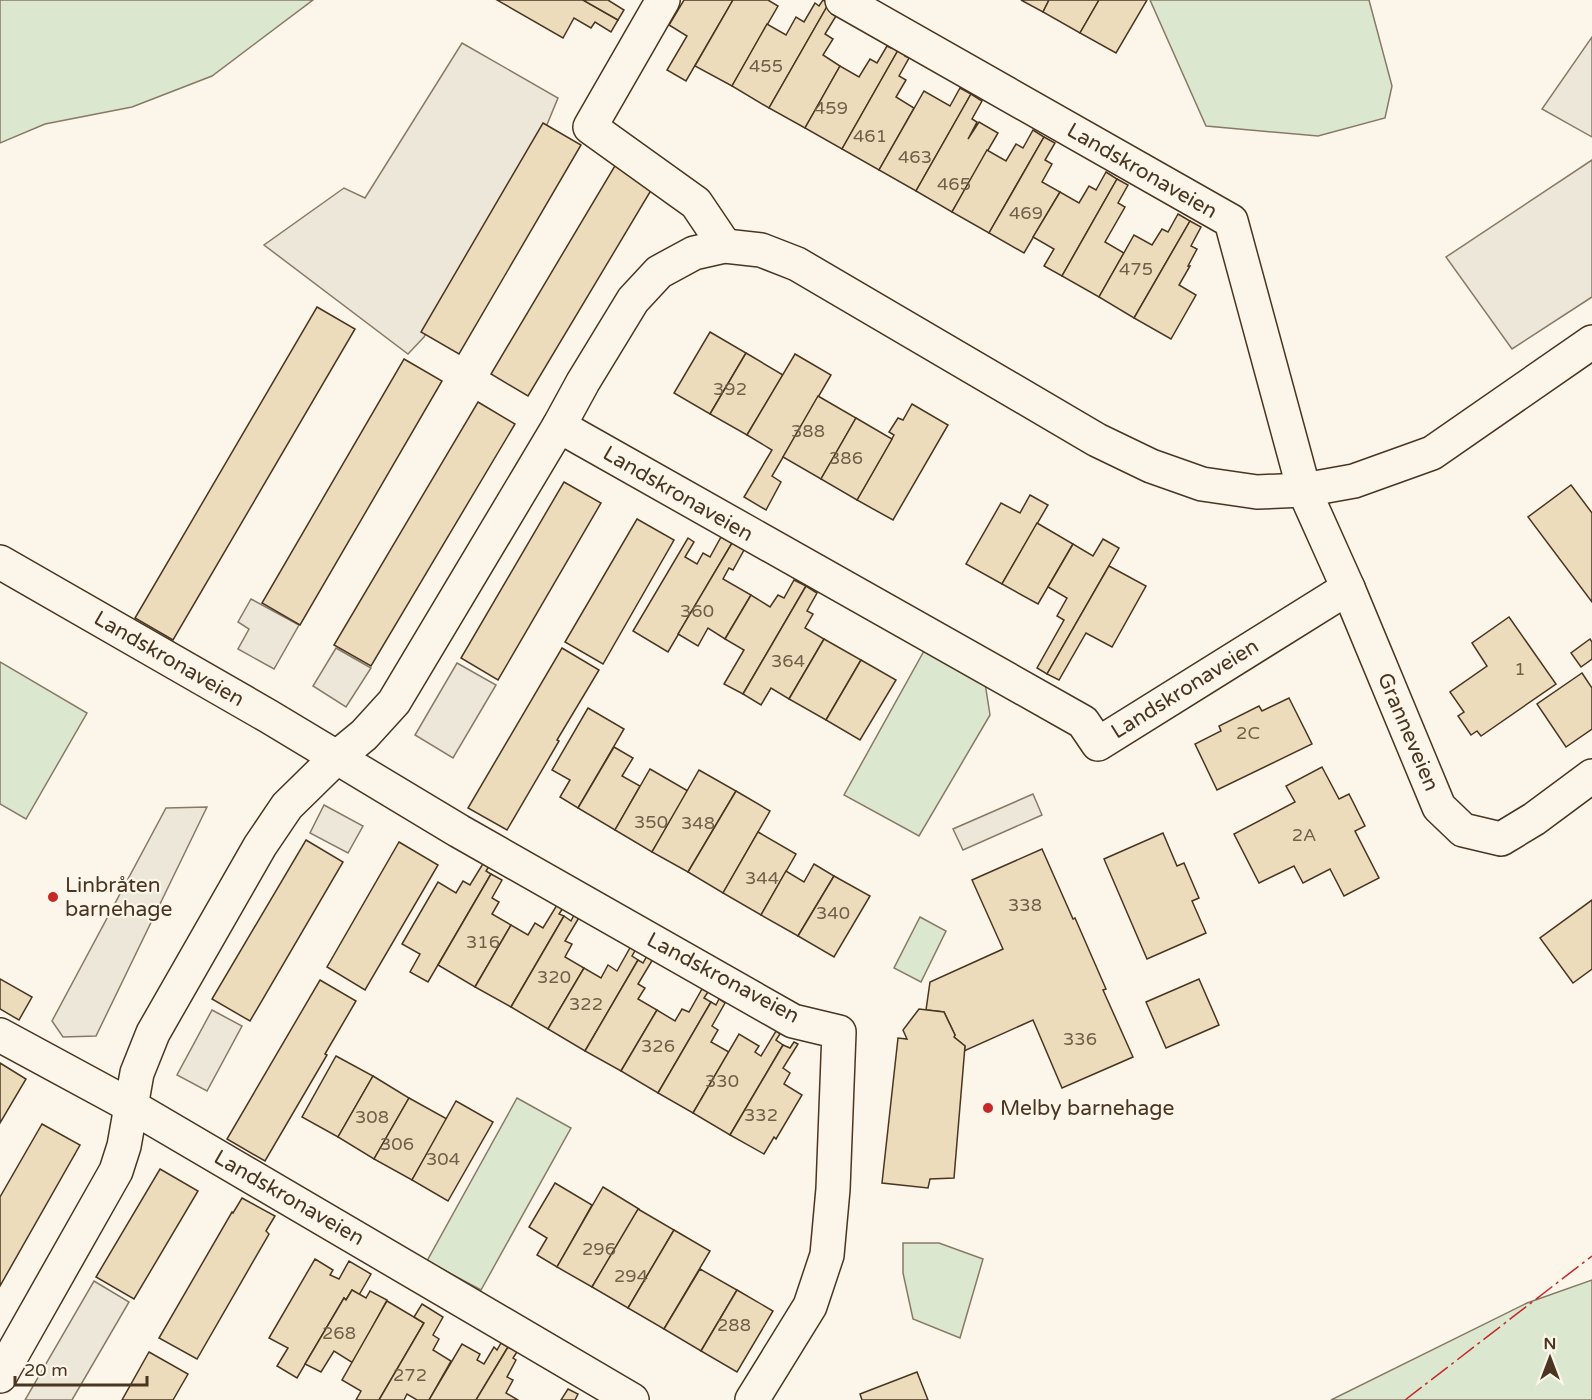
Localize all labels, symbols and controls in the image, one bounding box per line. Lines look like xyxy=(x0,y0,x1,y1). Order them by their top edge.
house number: 455 xyxy=(749,55,783,77)
house number: 459 xyxy=(814,97,848,119)
street label: Landskronaveien xyxy=(1063,118,1221,224)
house number: 461 xyxy=(853,125,887,147)
house number: 463 xyxy=(898,146,932,168)
house number: 465 xyxy=(937,173,971,195)
house number: 469 xyxy=(1009,202,1043,224)
house number: 475 xyxy=(1119,258,1153,280)
house number: 392 xyxy=(713,378,747,400)
house number: 388 xyxy=(791,420,825,442)
street label: Landskronaveien xyxy=(599,441,757,547)
house number: 386 xyxy=(829,447,863,469)
house number: 360 xyxy=(680,600,714,622)
street label: Landskronaveien xyxy=(90,606,248,712)
street label: Landskronaveien xyxy=(1107,634,1263,744)
house number: 364 xyxy=(771,650,805,672)
house number: 1 xyxy=(1514,658,1526,680)
street label: Granneveien xyxy=(1372,669,1444,795)
house number: 2C xyxy=(1236,722,1260,744)
house number: 350 xyxy=(634,811,668,833)
house number: 348 xyxy=(681,812,715,834)
house number: 2A xyxy=(1292,824,1316,846)
house number: 344 xyxy=(745,867,779,889)
place label: Linbråten barnehage xyxy=(65,873,173,922)
marker: Linbråten barnehage xyxy=(46,890,60,904)
house number: 338 xyxy=(1008,894,1042,916)
house number: 340 xyxy=(816,902,850,924)
street label: Landskronaveien xyxy=(642,927,804,1029)
house number: 316 xyxy=(466,931,500,953)
house number: 320 xyxy=(537,966,571,988)
house number: 322 xyxy=(569,993,603,1015)
house number: 336 xyxy=(1063,1028,1097,1050)
house number: 326 xyxy=(641,1035,675,1057)
house number: 330 xyxy=(705,1070,739,1092)
place label: Melby barnehage xyxy=(1000,1096,1175,1121)
marker: Melby barnehage xyxy=(981,1101,995,1115)
house number: 332 xyxy=(744,1104,778,1126)
house number: 308 xyxy=(355,1106,389,1128)
house number: 306 xyxy=(380,1133,414,1155)
street label: Landskronaveien xyxy=(210,1145,368,1251)
house number: 304 xyxy=(426,1148,460,1170)
house number: 296 xyxy=(582,1238,616,1260)
house number: 294 xyxy=(614,1265,648,1287)
house number: 288 xyxy=(717,1314,751,1336)
house number: 268 xyxy=(322,1322,356,1344)
north arrow xyxy=(1520,1328,1580,1388)
text: N xyxy=(1544,1334,1556,1354)
scale bar xyxy=(15,1349,147,1387)
text: 20 m xyxy=(24,1359,68,1381)
house number: 272 xyxy=(393,1364,427,1386)

